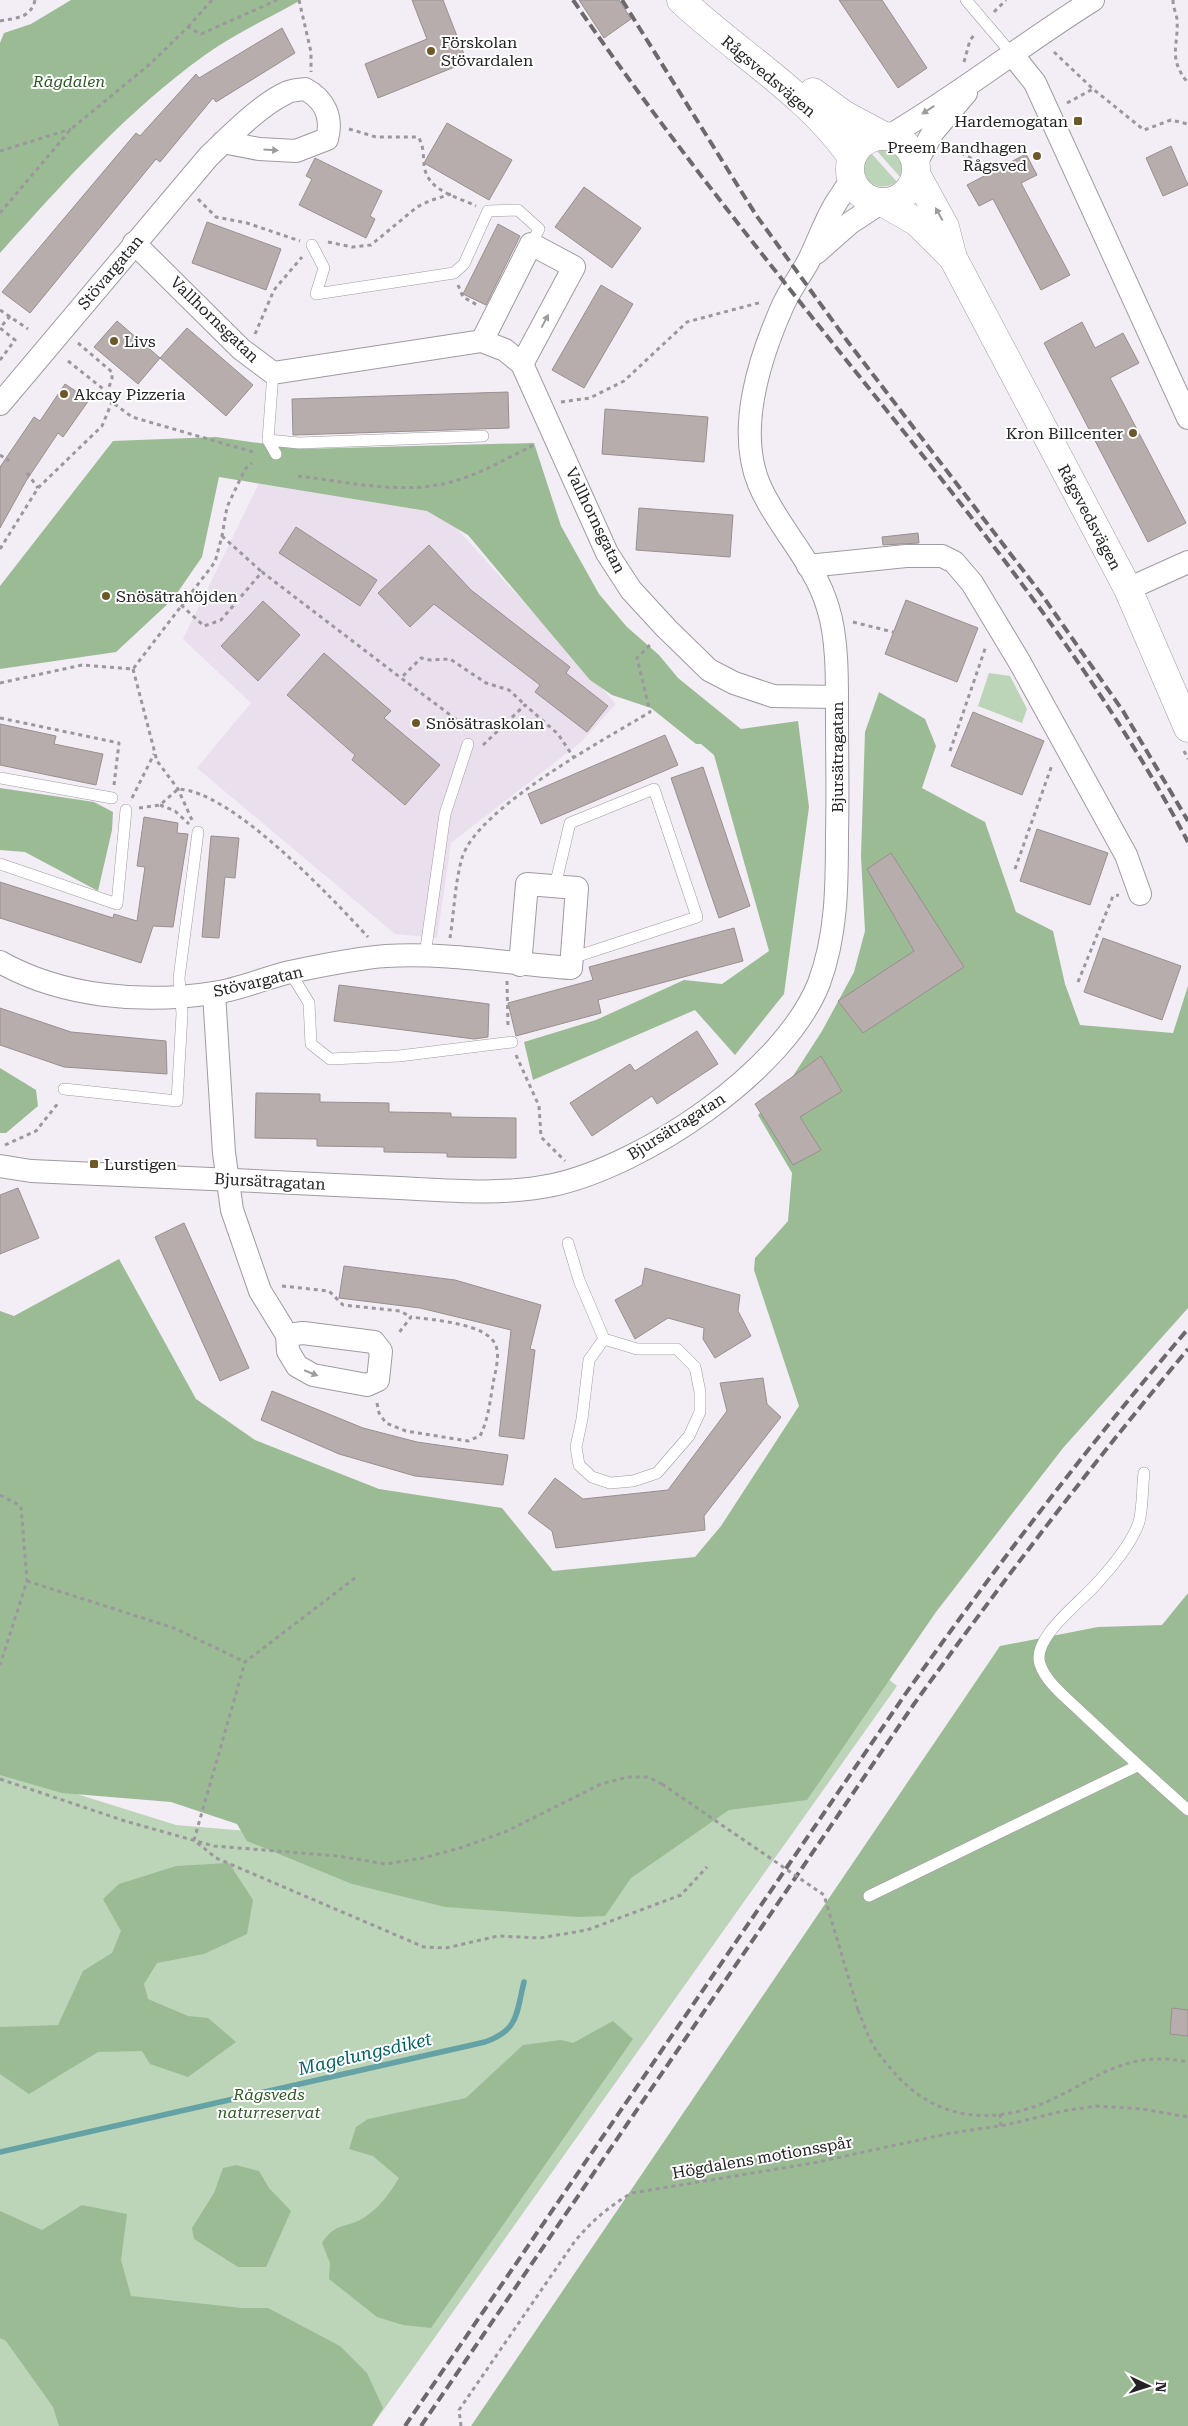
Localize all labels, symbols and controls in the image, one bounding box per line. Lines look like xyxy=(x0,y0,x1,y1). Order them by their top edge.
street label: Rågsvedsvägen xyxy=(718,32,820,121)
place label: Förskolan Stövardalen xyxy=(441,33,533,70)
marker: Förskolan Stövardalen xyxy=(425,45,437,57)
park label: Rågdalen xyxy=(32,72,105,91)
one-way arrow xyxy=(921,105,935,114)
place label: Hardemogatan xyxy=(954,112,1068,131)
marker: Hardemogatan xyxy=(1072,115,1084,127)
place label: Preem Bandhagen Rågsved xyxy=(887,138,1027,175)
one-way arrow xyxy=(263,146,279,154)
marker: Preem Bandhagen Rågsved xyxy=(1031,150,1043,162)
one-way arrow xyxy=(934,208,943,221)
street label: Stövargatan xyxy=(74,231,147,313)
street label: Vallhornsgatan xyxy=(166,272,263,366)
one-way arrow xyxy=(541,314,549,328)
place label: Livs xyxy=(124,332,156,351)
marker: Livs xyxy=(108,335,120,347)
place label: Akcay Pizzeria xyxy=(74,385,186,404)
marker: Akcay Pizzeria xyxy=(58,388,70,400)
place label: Kron Billcenter xyxy=(1006,424,1123,443)
marker: Kron Billcenter xyxy=(1127,427,1139,439)
street label: Rågsvedsvägen xyxy=(1054,461,1125,573)
street label: Vallhornsgatan xyxy=(562,464,629,576)
place label: Snösätrahöjden xyxy=(116,587,238,606)
marker: Snösätrahöjden xyxy=(100,590,112,602)
street label: Bjursätragatan xyxy=(828,701,847,813)
place label: Snösätraskolan xyxy=(426,714,544,733)
marker: Snösätraskolan xyxy=(410,717,422,729)
street label: Stövargatan xyxy=(211,962,305,1001)
street label: Bjursätragatan xyxy=(624,1089,729,1164)
place label: Lurstigen xyxy=(104,1155,177,1174)
marker: Lurstigen xyxy=(88,1158,100,1170)
street label: Bjursätragatan xyxy=(214,1169,326,1194)
one-way arrow xyxy=(304,1369,318,1377)
water label: Magelungsdiket xyxy=(295,2028,434,2079)
park label: Rågsveds naturreservat xyxy=(218,2085,320,2122)
street label: Högdalens motionsspår xyxy=(671,2132,854,2183)
north arrow xyxy=(1123,2361,1173,2411)
text: N xyxy=(1153,2381,1169,2393)

